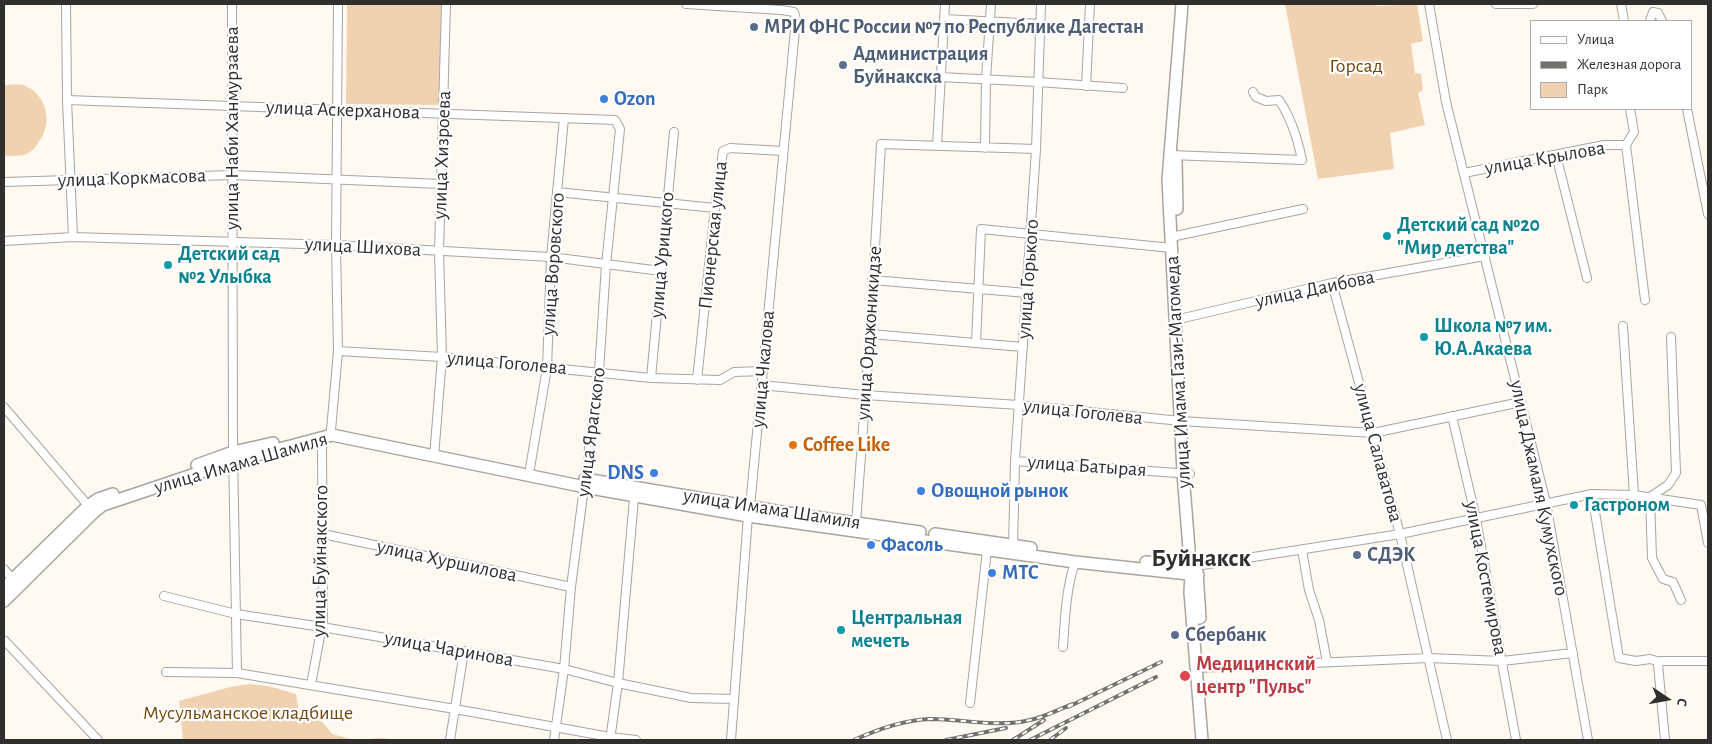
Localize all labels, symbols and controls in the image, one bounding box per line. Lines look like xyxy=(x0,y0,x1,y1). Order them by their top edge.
place label: МРИ ФНС России №7 по Республике Дагестан xyxy=(764,15,1144,39)
legend xyxy=(1530,20,1692,110)
marker: МРИ ФНС России №7 по Республике Дагестан xyxy=(748,21,760,33)
street label: улица Наби Ханмурзаева xyxy=(220,26,244,230)
text: Улица xyxy=(1577,32,1614,47)
place label: Администрация Буйнакска xyxy=(853,42,988,89)
park label: Горсад xyxy=(1329,54,1383,78)
text: Железная дорога xyxy=(1577,57,1681,72)
marker: Администрация Буйнакска xyxy=(837,59,849,71)
text: Парк xyxy=(1577,82,1608,97)
place label: Ozon xyxy=(614,87,656,111)
street label: улица Хизроева xyxy=(428,90,456,220)
marker: Ozon xyxy=(598,93,610,105)
street label: улица Аскерханова xyxy=(266,95,420,125)
street label: улица Крылова xyxy=(1483,136,1607,180)
street label: Пионерская улица xyxy=(693,160,733,310)
street label: улица Коркмасова xyxy=(57,163,207,193)
street label: улица Урицкого xyxy=(645,191,679,319)
street label: улица Воровского xyxy=(536,192,570,336)
place label: Детский сад №20 "Мир детства" xyxy=(1397,213,1540,260)
street label: улица Горького xyxy=(1012,218,1044,340)
marker: Детский сад №20 "Мир детства" xyxy=(1381,230,1393,242)
street label: улица Шихова xyxy=(304,232,422,262)
place label: Детский сад №2 Улыбка xyxy=(178,242,280,289)
street label: улица Орджоникидзе xyxy=(851,245,887,421)
street label: улица Имама Гази-Магомеда xyxy=(1160,255,1196,489)
marker: Детский сад №2 Улыбка xyxy=(162,259,174,271)
street label: улица Даибова xyxy=(1253,265,1377,313)
street label: улица Чкалова xyxy=(746,309,780,429)
place label: Школа №7 им. Ю.А.Акаева xyxy=(1434,314,1552,361)
marker: Школа №7 им. Ю.А.Акаева xyxy=(1418,331,1430,343)
street label: улица Гоголева xyxy=(446,346,568,380)
street label: улица Ярагского xyxy=(571,366,611,498)
street label: улица Джамаля Кумухского xyxy=(1504,378,1574,598)
street label: улица Салаватова xyxy=(1348,381,1408,525)
street label: улица Гоголева xyxy=(1022,394,1144,430)
street label: улица Имама Шамиля xyxy=(152,427,330,499)
place label: Coffee Like xyxy=(803,433,890,457)
marker: Coffee Like xyxy=(787,439,799,451)
street label: улица Батырая xyxy=(1027,450,1147,482)
place label: DNS xyxy=(607,461,644,485)
marker: DNS xyxy=(648,467,660,479)
place label: Овощной рынок xyxy=(931,479,1068,503)
street label: улица Имама Шамиля xyxy=(682,483,862,535)
street label: улица Буйнакского xyxy=(307,485,333,637)
marker: Овощной рынок xyxy=(915,485,927,497)
place label: Гастроном xyxy=(1584,493,1670,517)
street label: улица Костемирова xyxy=(1459,499,1513,657)
marker: Гастроном xyxy=(1568,499,1580,511)
place label: Фасоль xyxy=(881,533,943,557)
street label: улица Хуршилова xyxy=(375,534,519,588)
marker: Фасоль xyxy=(865,539,877,551)
district label: Буйнакск xyxy=(1151,543,1251,573)
place label: СДЭК xyxy=(1367,543,1416,567)
marker: СДЭК xyxy=(1351,549,1363,561)
place label: МТС xyxy=(1002,561,1039,585)
marker: МТС xyxy=(986,567,998,579)
place label: Центральная мечеть xyxy=(851,606,962,653)
place label: Сбербанк xyxy=(1185,623,1266,647)
marker: Центральная мечеть xyxy=(835,624,847,636)
street label: улица Чаринова xyxy=(383,626,515,672)
marker: Сбербанк xyxy=(1169,629,1181,641)
place label: Медицинский центр "Пульс" xyxy=(1196,652,1316,699)
marker: Медицинский центр "Пульс" xyxy=(1178,669,1192,683)
north arrow xyxy=(1642,674,1692,724)
text: С xyxy=(1674,697,1689,707)
park label: Мусульманское кладбище xyxy=(143,701,353,725)

